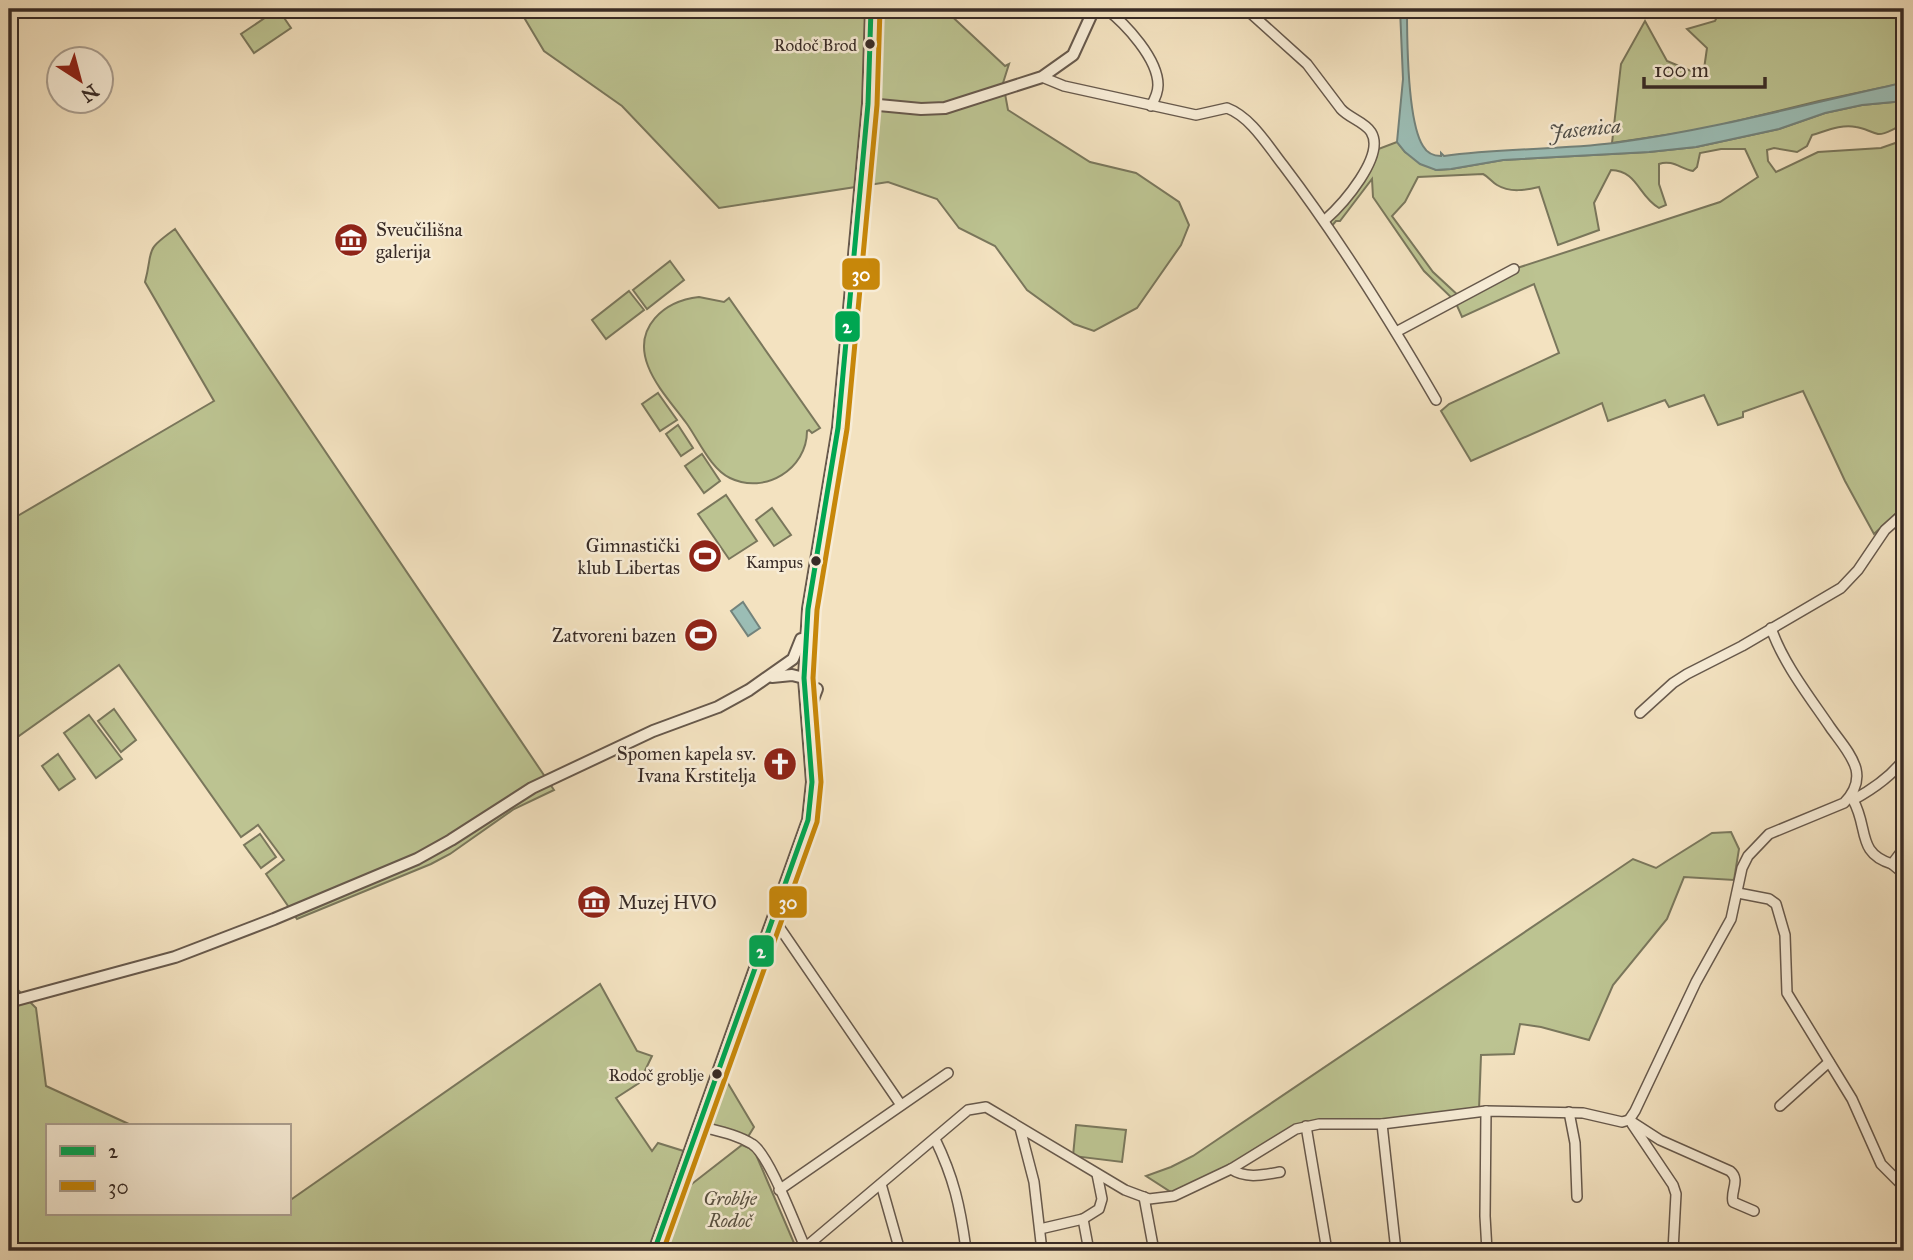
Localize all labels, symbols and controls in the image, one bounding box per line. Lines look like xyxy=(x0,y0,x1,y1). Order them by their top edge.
place label: Rodoč Brod xyxy=(774,35,857,56)
marker: Rodoč Brod xyxy=(863,37,877,51)
north arrow xyxy=(46,46,116,116)
scale bar xyxy=(1644,46,1764,90)
text: 100 m xyxy=(1654,57,1709,83)
text: N xyxy=(76,79,103,107)
water label: Jasenica xyxy=(1547,112,1622,146)
place label: Sveučilišna galerija xyxy=(376,218,463,264)
museum icon: Sveučilišna galerija xyxy=(332,221,370,259)
line badge: 30 xyxy=(841,257,881,291)
text: 30 xyxy=(852,263,870,287)
line badge: 2 xyxy=(834,310,861,343)
text: 2 xyxy=(842,315,852,338)
place label: Gimnastički klub Libertas xyxy=(578,534,680,579)
sports icon: Gimnastički klub Libertas xyxy=(686,537,724,575)
place label: Kampus xyxy=(746,552,803,573)
marker: Kampus xyxy=(809,554,823,568)
sports icon: Zatvoreni bazen xyxy=(682,616,720,654)
place label: Zatvoreni bazen xyxy=(552,624,676,647)
place label: Spomen kapela sv. Ivana Krstitelja xyxy=(617,742,757,787)
church icon: Spomen kapela sv. Ivana Krstitelja xyxy=(761,745,799,783)
museum icon: Muzej HVO xyxy=(575,883,613,921)
line badge: 30 xyxy=(768,885,808,919)
place label: Muzej HVO xyxy=(618,891,717,914)
text: 30 xyxy=(779,891,797,915)
line badge: 2 xyxy=(748,934,775,968)
text: 2 xyxy=(756,940,766,963)
place label: Rodoč groblje xyxy=(609,1065,704,1086)
marker: Rodoč groblje xyxy=(710,1067,724,1081)
legend xyxy=(46,1124,290,1214)
text: 2 xyxy=(108,1138,119,1164)
text: 30 xyxy=(108,1174,129,1200)
park label: Groblje Rodoč xyxy=(703,1187,758,1232)

